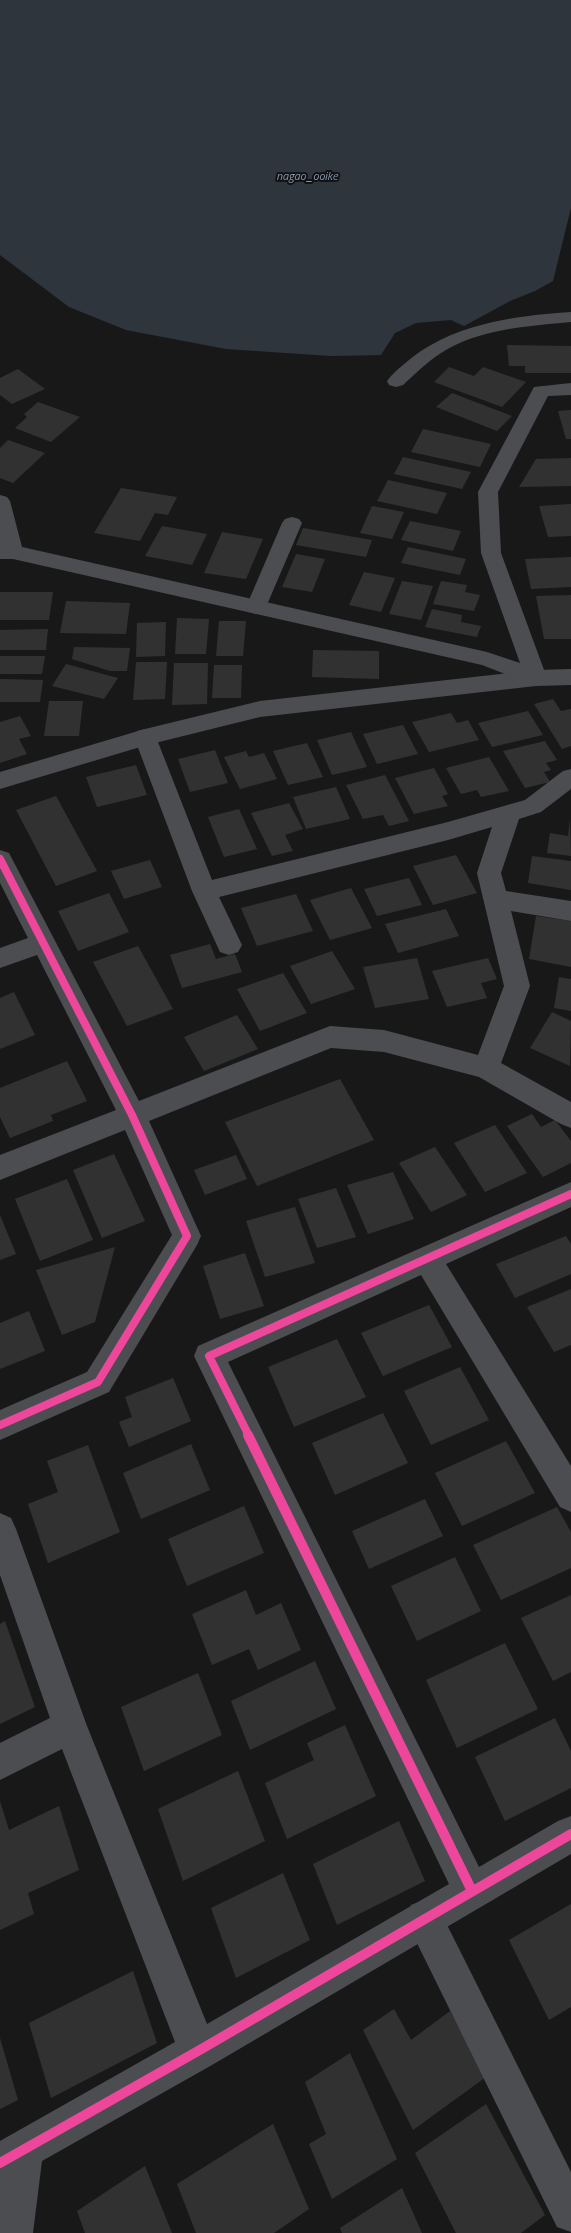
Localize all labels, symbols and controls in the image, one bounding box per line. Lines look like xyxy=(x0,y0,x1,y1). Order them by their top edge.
water label: nagao_ooike xyxy=(276,170,338,184)

